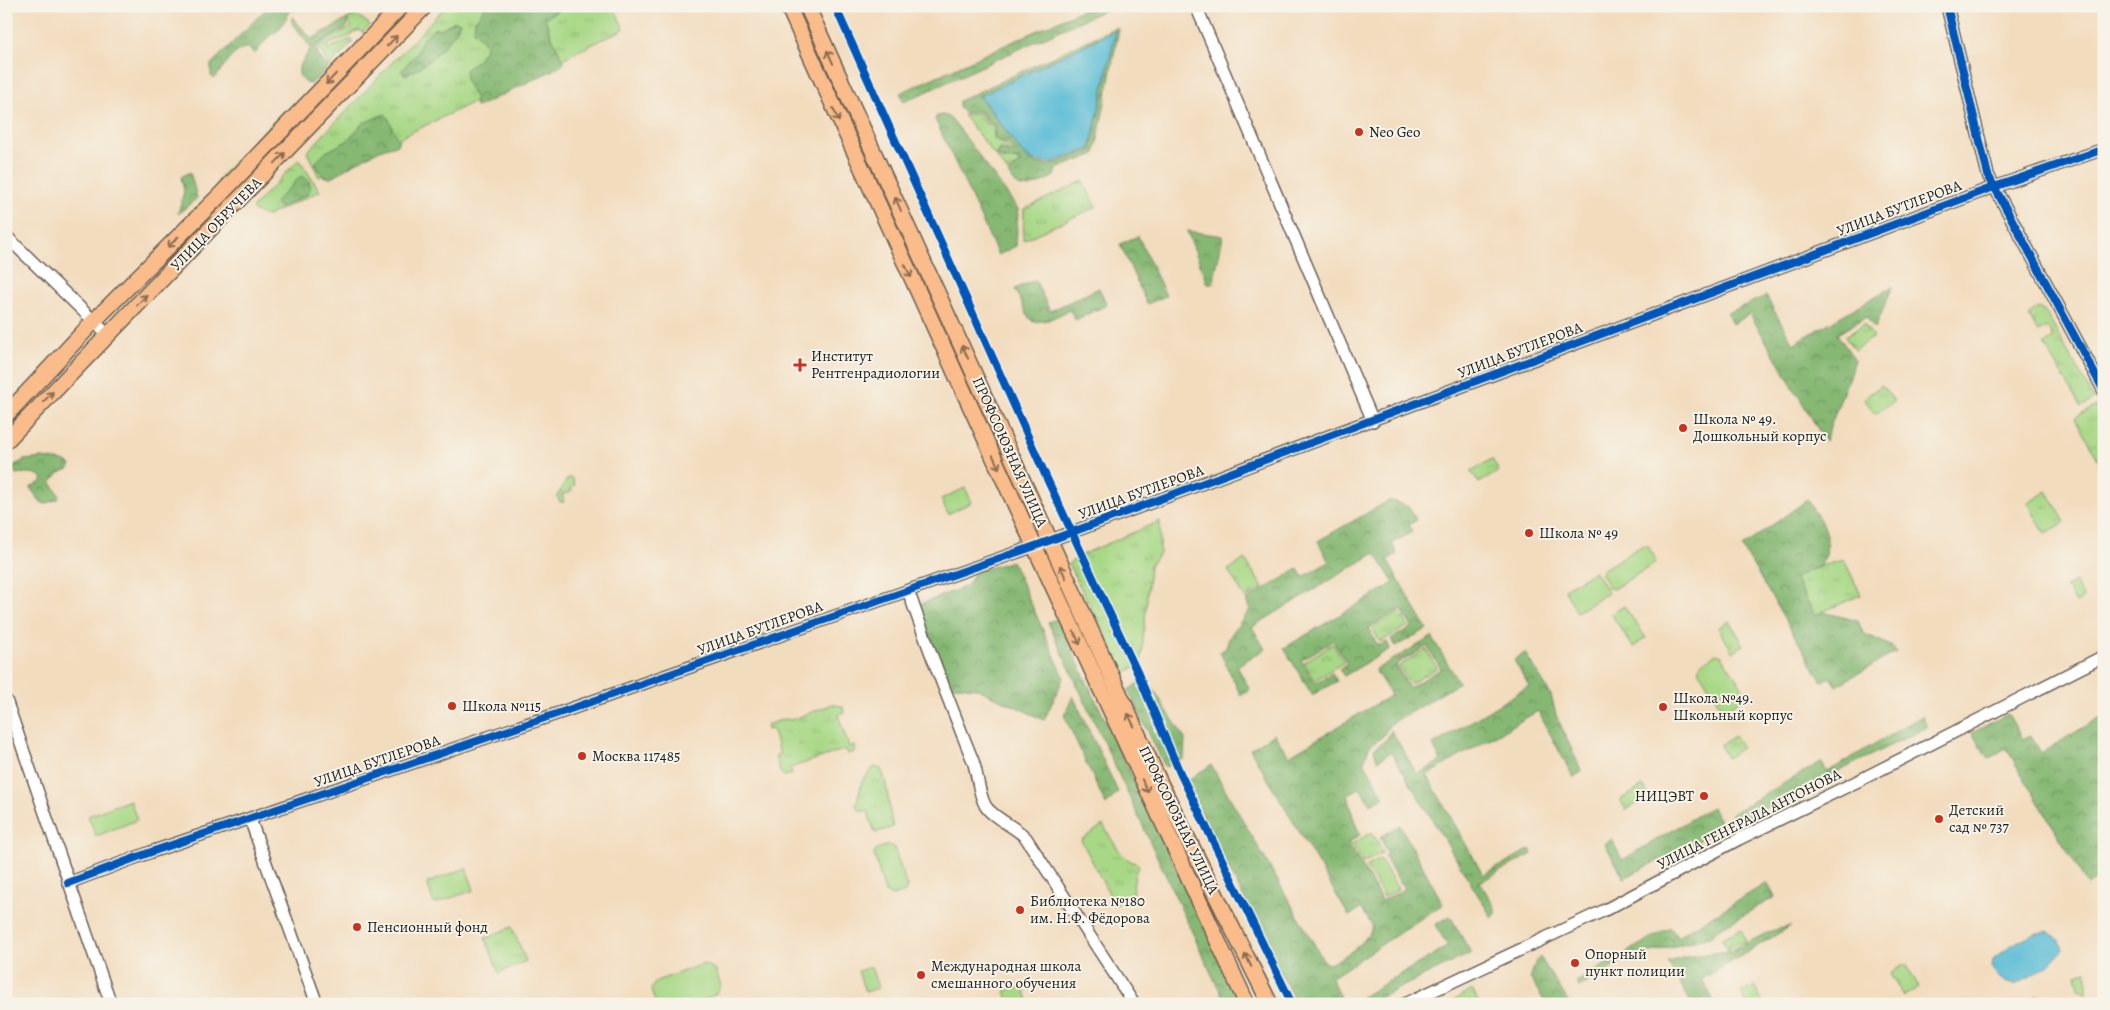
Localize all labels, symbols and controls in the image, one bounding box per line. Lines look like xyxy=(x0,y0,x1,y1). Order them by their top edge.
one-way arrow xyxy=(386,35,398,47)
one-way arrow xyxy=(825,50,834,65)
one-way arrow xyxy=(325,73,337,86)
one-way arrow xyxy=(832,107,842,122)
place label: Neo Geo xyxy=(1369,122,1421,142)
marker: Neo Geo xyxy=(1353,126,1365,138)
one-way arrow xyxy=(274,152,286,165)
street label: УЛИЦА ОБРУЧЕВА xyxy=(166,173,266,275)
street label: УЛИЦА БУТЛЕРОВА xyxy=(1834,175,1964,241)
one-way arrow xyxy=(892,197,902,212)
one-way arrow xyxy=(167,236,179,248)
one-way arrow xyxy=(904,263,914,278)
one-way arrow xyxy=(136,294,148,306)
street label: УЛИЦА БУТЛЕРОВА xyxy=(1455,317,1585,383)
one-way arrow xyxy=(960,345,970,360)
place label: Институт Рентгенрадиологии xyxy=(811,346,940,383)
marker: Институт Рентгенрадиологии xyxy=(793,358,807,372)
street label: ПРОФСОЮЗНАЯ УЛИЦА xyxy=(968,374,1052,531)
one-way arrow xyxy=(42,391,54,403)
place label: Школа № 49. Дошкольный корпус xyxy=(1693,409,1827,446)
marker: Школа № 49. Дошкольный корпус xyxy=(1677,422,1689,434)
one-way arrow xyxy=(992,454,1001,469)
street label: УЛИЦА БУТЛЕРОВА xyxy=(1076,460,1207,524)
place label: Школа № 49 xyxy=(1539,523,1618,543)
marker: Школа № 49 xyxy=(1523,527,1535,539)
one-way arrow xyxy=(1058,565,1067,580)
street label: УЛИЦА БУТЛЕРОВА xyxy=(695,596,826,660)
one-way arrow xyxy=(1073,630,1083,645)
place label: Школа №49. Школьный корпус xyxy=(1673,688,1793,725)
place label: Школа №115 xyxy=(462,696,541,716)
marker: Школа №115 xyxy=(446,700,458,712)
marker: Школа №49. Школьный корпус xyxy=(1657,701,1669,713)
one-way arrow xyxy=(1126,713,1135,728)
street label: УЛИЦА БУТЛЕРОВА xyxy=(311,730,443,792)
street label: ПРОФСОЮЗНАЯ УЛИЦА xyxy=(1134,742,1224,898)
place label: Москва 117485 xyxy=(592,746,680,766)
marker: Москва 117485 xyxy=(576,750,588,762)
street label: УЛИЦА ГЕНЕРАЛА АНТОНОВА xyxy=(1654,764,1845,874)
one-way arrow xyxy=(1141,778,1150,793)
place label: НИЦЭВТ xyxy=(1635,786,1695,806)
marker: НИЦЭВТ xyxy=(1698,790,1710,802)
place label: Детский сад № 737 xyxy=(1949,800,2009,837)
marker: Детский сад № 737 xyxy=(1933,813,1945,825)
place label: Библиотека №180 им. Н.Ф. Фёдорова xyxy=(1030,891,1150,928)
marker: Библиотека №180 им. Н.Ф. Фёдорова xyxy=(1014,904,1026,916)
place label: Пенсионный фонд xyxy=(367,917,488,937)
marker: Пенсионный фонд xyxy=(351,921,363,933)
place label: Опорный пункт полиции xyxy=(1585,944,1685,981)
one-way arrow xyxy=(1243,953,1252,968)
place label: Международная школа смешанного обучения xyxy=(931,956,1082,993)
marker: Опорный пункт полиции xyxy=(1569,957,1581,969)
marker: Международная школа смешанного обучения xyxy=(915,969,927,981)

